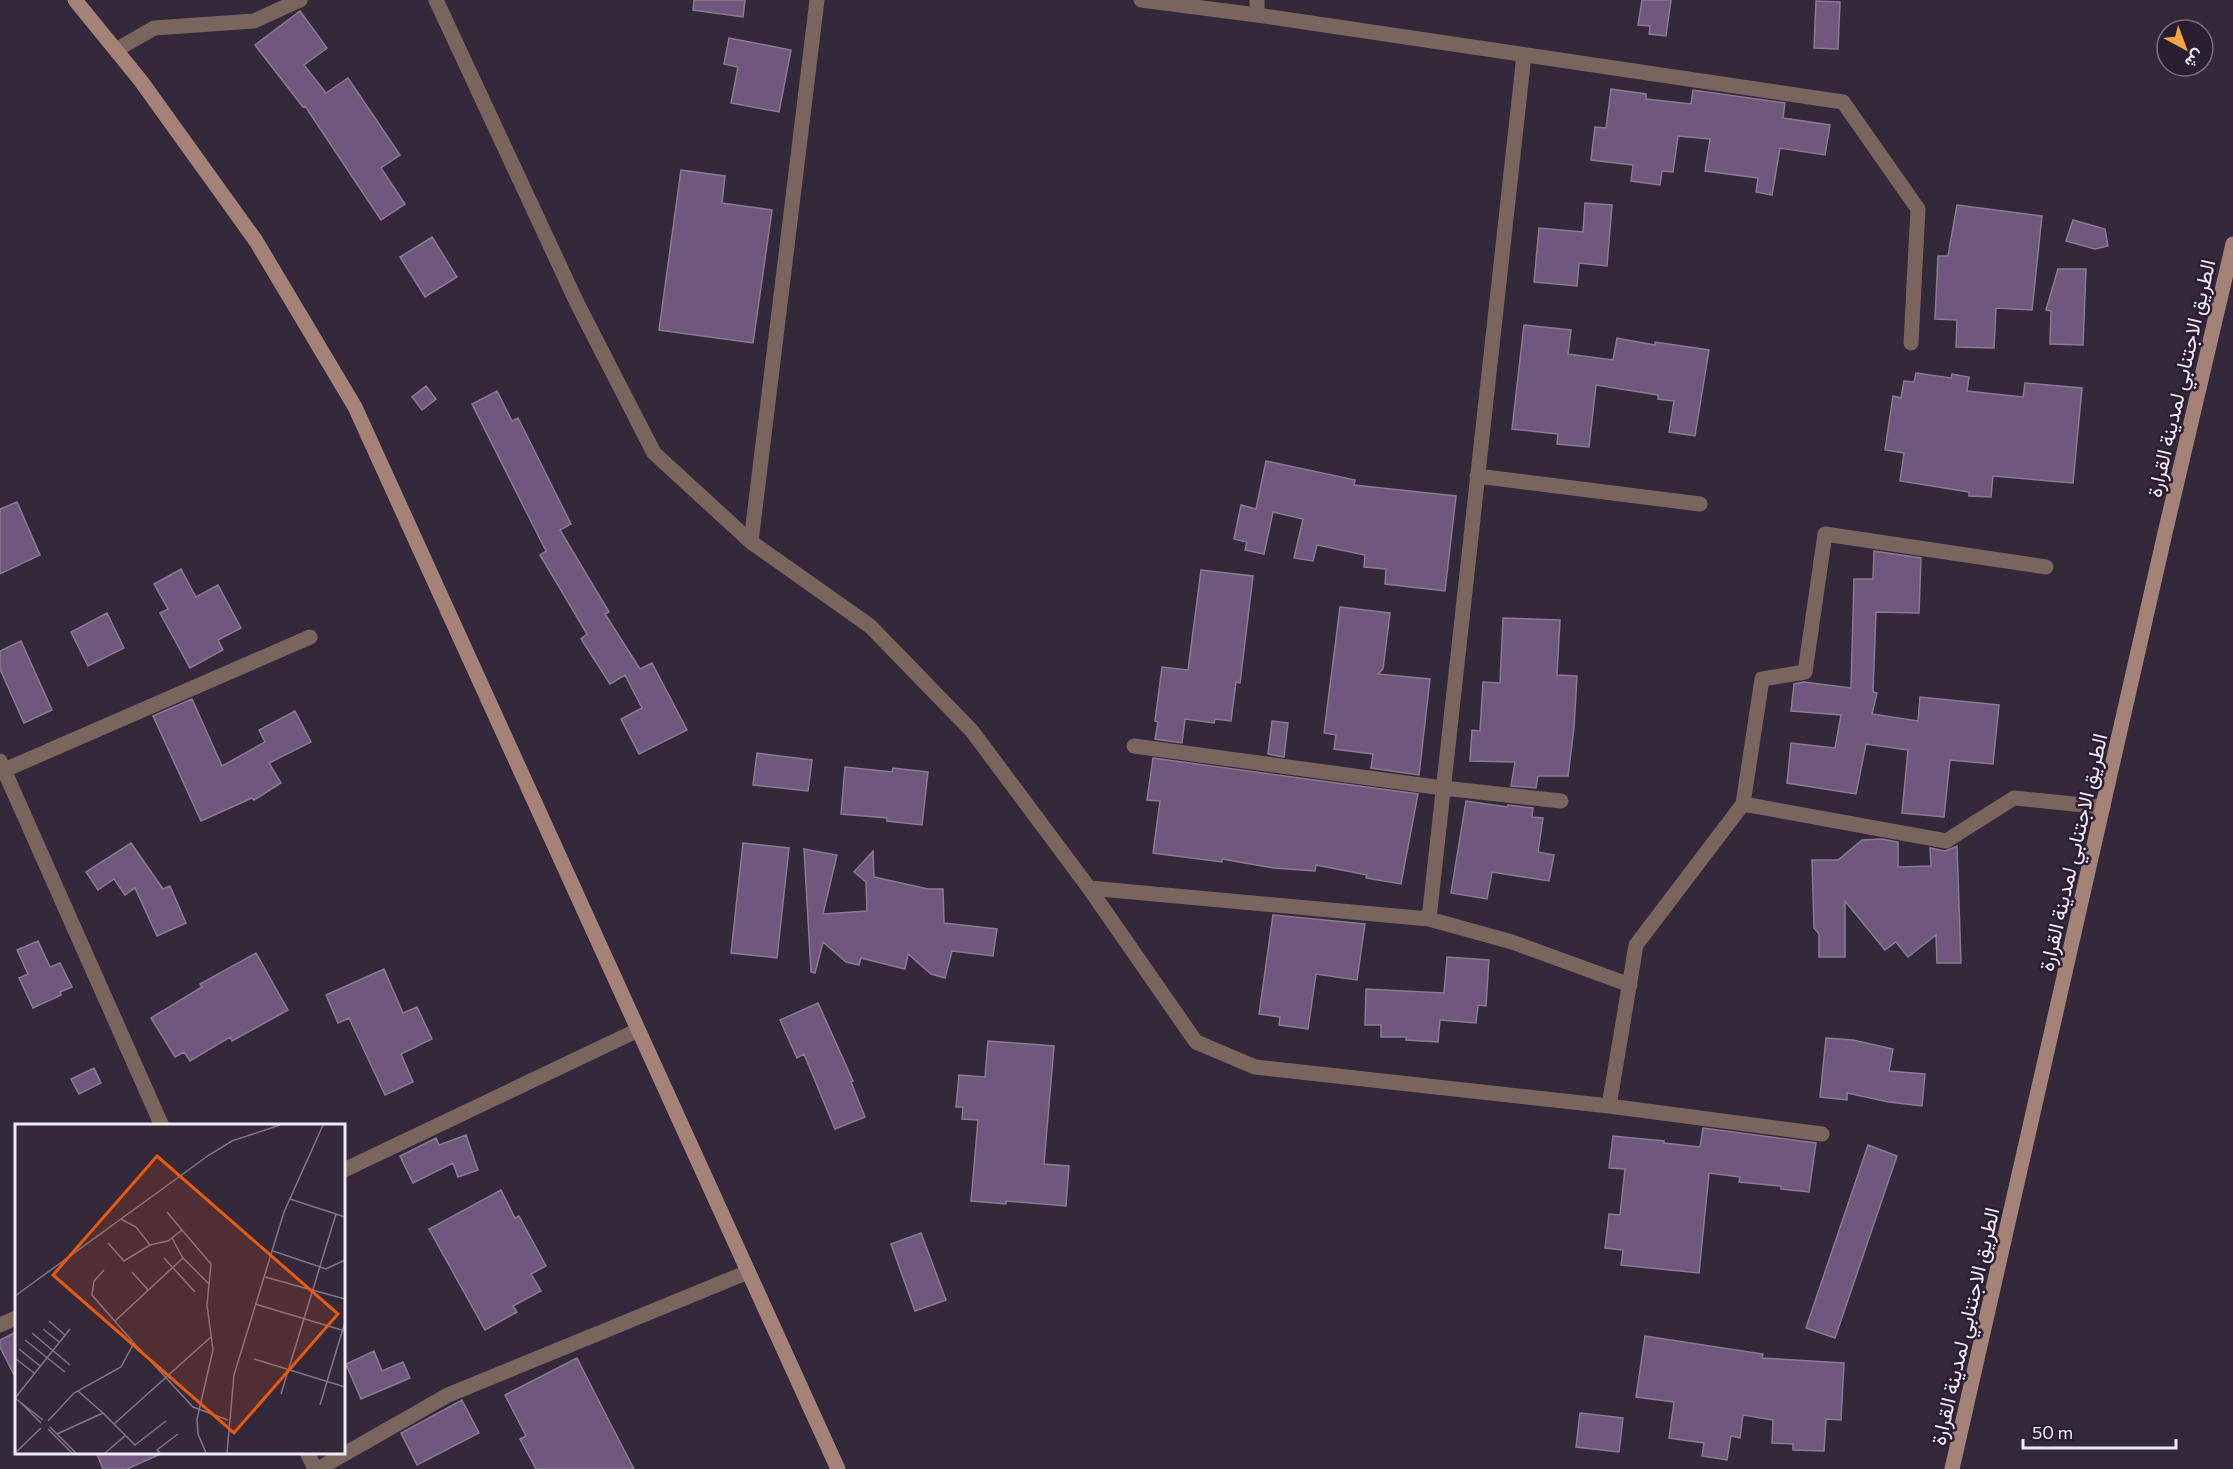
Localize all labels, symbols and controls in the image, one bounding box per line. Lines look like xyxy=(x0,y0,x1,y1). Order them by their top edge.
north arrow xyxy=(2155,18,2215,78)
text: ش xyxy=(2181,45,2209,73)
street label: الطريق الاجتنابي لمدينة القرارة xyxy=(2140,257,2225,501)
street label: الطريق الاجتنابي لمدينة القرارة xyxy=(2032,731,2117,975)
inset map xyxy=(15,1124,345,1454)
street label: الطريق الاجتنابي لمدينة القرارة xyxy=(1924,1205,2009,1449)
scale bar xyxy=(2023,1412,2176,1450)
text: 50 m xyxy=(2032,1421,2073,1443)

